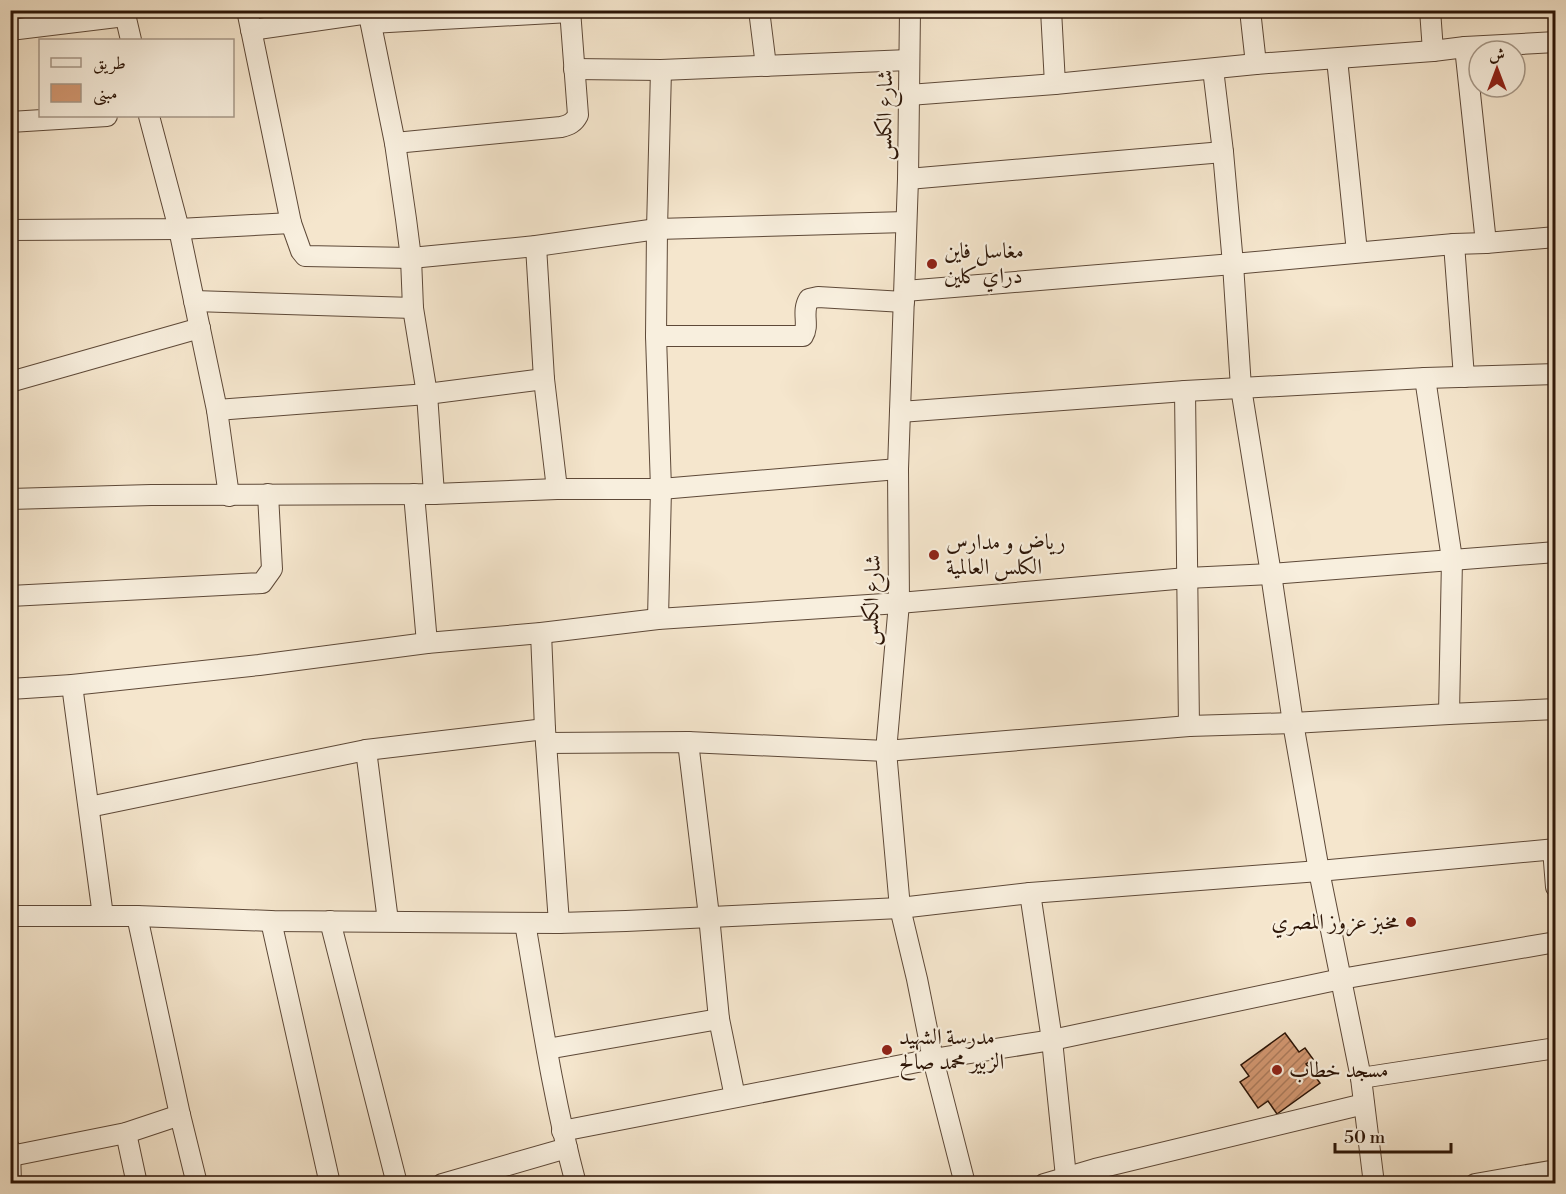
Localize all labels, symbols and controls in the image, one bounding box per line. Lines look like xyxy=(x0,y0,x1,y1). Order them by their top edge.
legend xyxy=(39,39,234,117)
north arrow xyxy=(1467,39,1527,99)
text: ش xyxy=(1489,45,1505,65)
text: طريق xyxy=(93,52,126,75)
street label: شارع الكلس xyxy=(871,69,903,161)
text: مبنى xyxy=(93,82,118,106)
place label: مغاسل فاين دراي كلين xyxy=(944,238,1024,293)
marker: مغاسل فاين دراي كلين xyxy=(925,257,939,271)
place label: رياض و مدارس الكلس العالمية xyxy=(946,529,1066,582)
marker: رياض و مدارس الكلس العالمية xyxy=(927,548,941,562)
street label: شارع الكلس xyxy=(857,554,891,646)
place label: مخبز عزوز المصري xyxy=(1271,909,1400,939)
marker: مخبز عزوز المصري xyxy=(1404,915,1418,929)
place label: مدرسة الشهيد الزبير محمد صالح xyxy=(899,1024,1004,1081)
marker: مدرسة الشهيد الزبير محمد صالح xyxy=(880,1043,894,1057)
place label: مسجد خطاب xyxy=(1289,1057,1389,1084)
marker: مسجد خطاب xyxy=(1270,1063,1284,1077)
scale bar xyxy=(1335,1116,1450,1154)
text: 50 m xyxy=(1344,1126,1386,1149)

